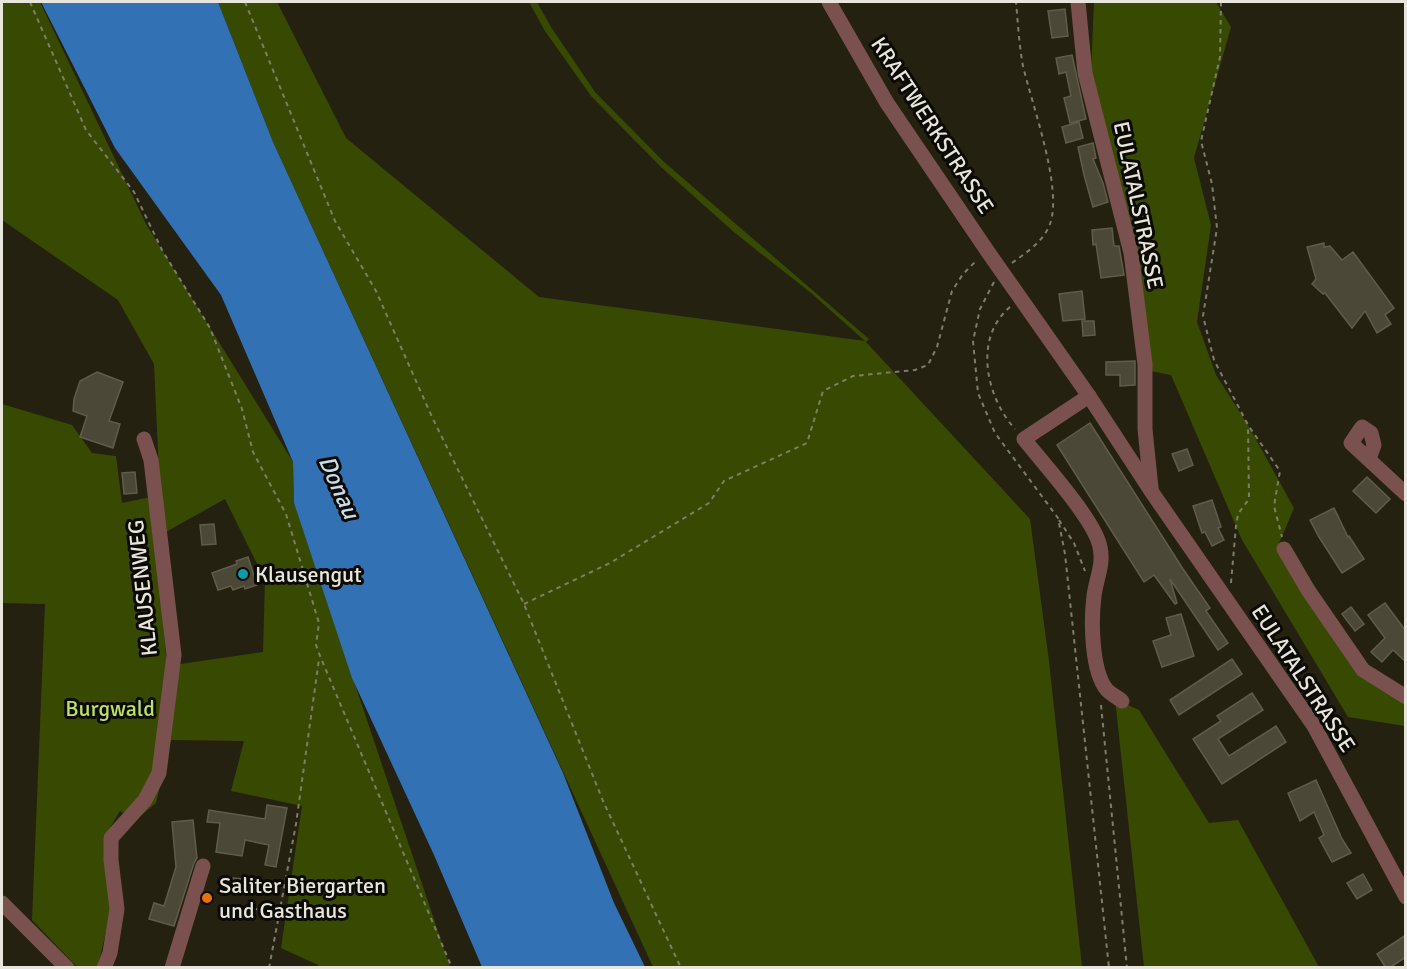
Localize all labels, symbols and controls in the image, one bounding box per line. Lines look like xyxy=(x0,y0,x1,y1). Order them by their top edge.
street label: KRAFTWERKSTRASSE xyxy=(865,32,1000,219)
street label: EULATALSTRASSE xyxy=(1108,119,1169,291)
water label: Donau xyxy=(312,451,367,525)
street label: KLAUSENWEG xyxy=(122,518,163,657)
place label: Klausengut xyxy=(255,561,362,588)
marker: Klausengut xyxy=(236,567,250,581)
street label: EULATALSTRASSE xyxy=(1246,599,1361,757)
park label: Burgwald xyxy=(65,695,155,722)
place label: Saliter Biergarten und Gasthaus xyxy=(219,872,386,924)
marker: Saliter Biergarten und Gasthaus xyxy=(200,891,214,905)

